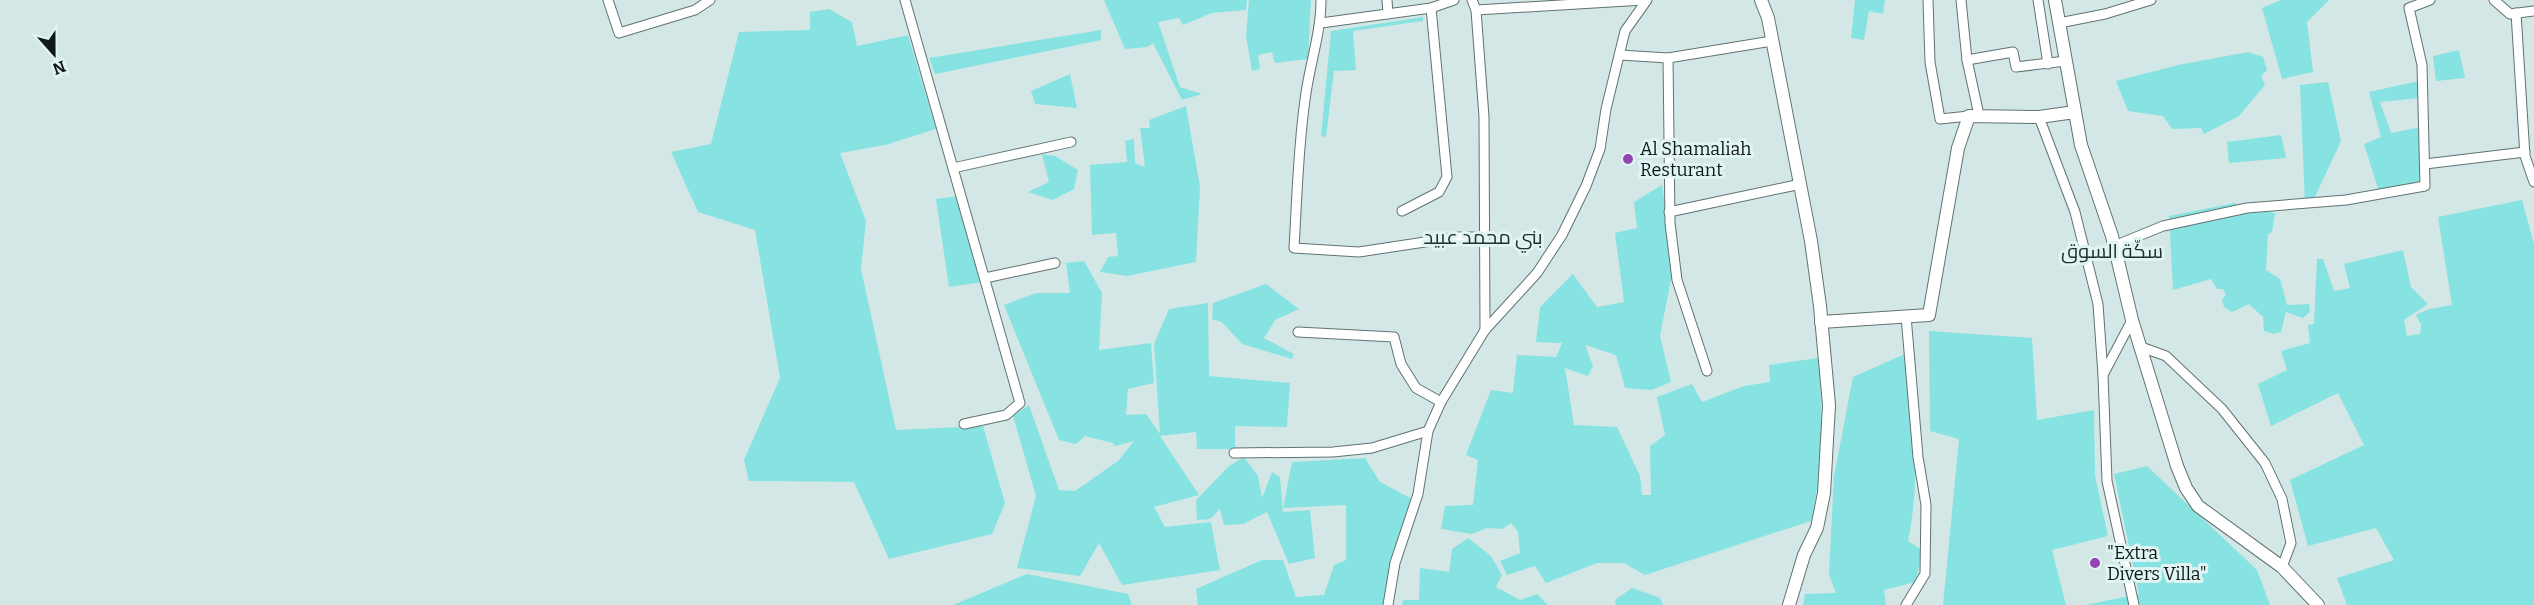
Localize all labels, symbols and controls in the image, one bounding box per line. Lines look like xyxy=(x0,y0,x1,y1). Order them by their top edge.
north arrow xyxy=(24,24,84,84)
text: N xyxy=(50,56,68,79)
place label: Al Shamaliah Resturant xyxy=(1640,138,1752,181)
marker: Al Shamaliah Resturant xyxy=(1621,152,1635,166)
district label: بني محمد عبيد xyxy=(1424,225,1542,253)
district label: سكّة السوق xyxy=(2061,239,2163,264)
place label: "Extra Divers Villa" xyxy=(2107,542,2207,585)
marker: "Extra Divers Villa" xyxy=(2088,556,2102,570)

